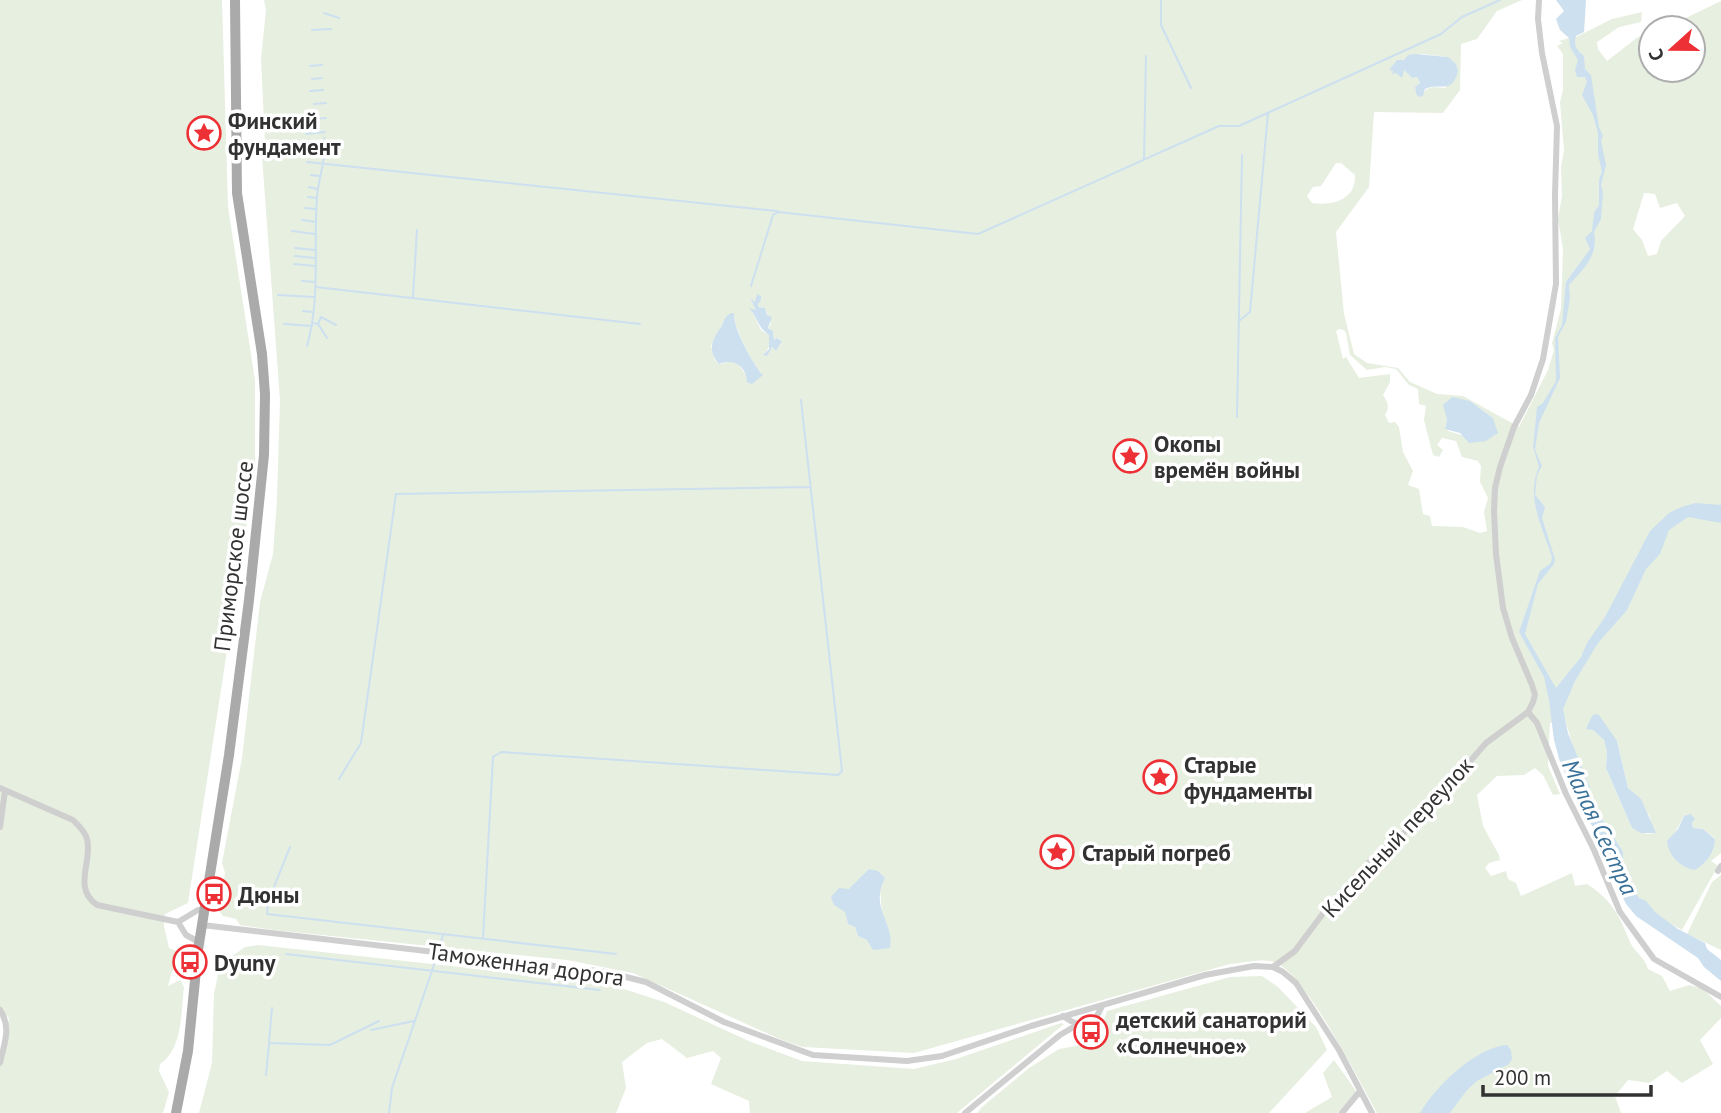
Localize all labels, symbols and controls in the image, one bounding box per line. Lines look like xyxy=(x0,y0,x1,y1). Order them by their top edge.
north arrow xyxy=(1637,14,1707,84)
text: С xyxy=(1643,45,1669,64)
place label: Финский фундамент xyxy=(228,106,341,161)
place icon: Финский фундамент xyxy=(185,114,223,152)
place label: Окопы времён войны xyxy=(1154,429,1300,484)
place icon: Окопы времён войны xyxy=(1111,437,1149,475)
street label: Приморское шоссе xyxy=(207,459,259,653)
place label: Старые фундаменты xyxy=(1184,750,1313,805)
street label: Кисельный переулок xyxy=(1315,751,1479,923)
water label: Малая Сестра xyxy=(1555,754,1645,900)
place icon: Старые фундаменты xyxy=(1141,758,1179,796)
place icon: Старый погреб xyxy=(1038,833,1076,871)
place label: Старый погреб xyxy=(1082,838,1231,867)
bus stop icon: Дюны xyxy=(195,875,233,913)
place label: Дюны xyxy=(238,880,299,909)
street label: Таможенная дорога xyxy=(426,936,626,992)
bus stop icon: Dyuny xyxy=(171,943,209,981)
place label: Dyuny xyxy=(214,948,277,977)
place label: детский санаторий «Солнечное» xyxy=(1115,1005,1307,1060)
bus stop icon: детский санаторий «Солнечное» xyxy=(1072,1013,1110,1051)
scale bar xyxy=(1483,1054,1651,1098)
text: 200 m xyxy=(1494,1064,1551,1091)

